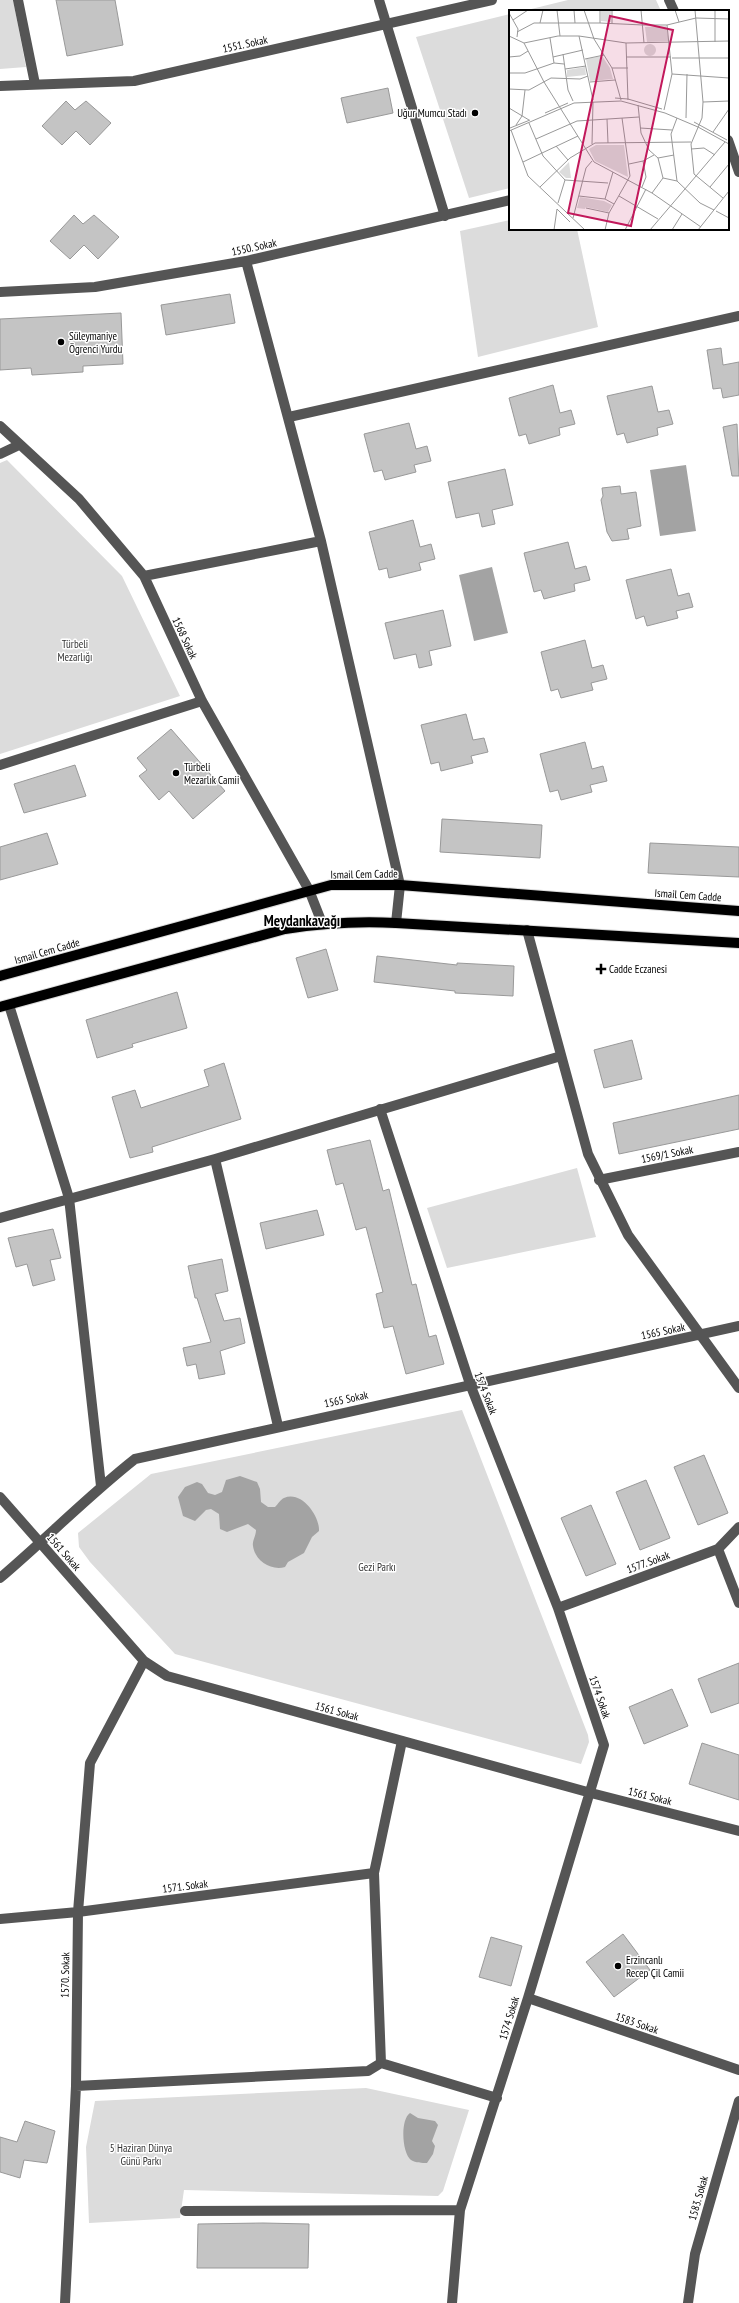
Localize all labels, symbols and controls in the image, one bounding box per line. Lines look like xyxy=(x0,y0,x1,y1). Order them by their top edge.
inset map xyxy=(509,10,729,230)
street label: 1551. Sokak xyxy=(221,32,270,56)
place label: Uğur Mumcu Stadı xyxy=(397,106,467,120)
marker: Uğur Mumcu Stadı xyxy=(470,108,480,118)
street label: 1550. Sokak xyxy=(230,235,279,259)
place label: Süleymaniye Ögrenci Yurdu xyxy=(69,329,122,356)
marker: Süleymaniye Ögrenci Yurdu xyxy=(56,337,66,347)
street label: 1568 Sokak xyxy=(169,615,201,662)
park label: Türbeli Mezarlığı xyxy=(58,637,92,664)
place label: Türbeli Mezarlık Camii xyxy=(184,760,239,787)
marker: Türbeli Mezarlık Camii xyxy=(171,768,181,778)
street label: Ismail Cem Cadde xyxy=(330,866,398,882)
street label: Ismail Cem Cadde xyxy=(654,886,722,904)
district label: Meydankavağı xyxy=(264,911,340,930)
street label: Ismail Cem Cadde xyxy=(13,935,82,967)
place label: Cadde Eczanesi xyxy=(609,962,667,976)
marker: Cadde Eczanesi xyxy=(596,964,606,974)
street label: 1569/1 Sokak xyxy=(640,1142,695,1166)
street label: 1565 Sokak xyxy=(640,1319,687,1342)
street label: 1574 Sokak xyxy=(471,1370,501,1417)
street label: 1565 Sokak xyxy=(323,1387,370,1410)
street label: 1561 Sokak xyxy=(44,1531,84,1574)
street label: 1577. Sokak xyxy=(625,1548,672,1576)
park label: Gezi Parkı xyxy=(358,1560,396,1574)
street label: 1574 Sokak xyxy=(586,1674,614,1721)
street label: 1561 Sokak xyxy=(314,1698,361,1724)
street label: 1561 Sokak xyxy=(627,1784,674,1808)
street label: 1571. Sokak xyxy=(161,1876,209,1896)
street label: 1570. Sokak xyxy=(58,1951,72,1998)
place label: Erzincanlı Recep Çil Camii xyxy=(626,1953,684,1980)
marker: Erzincanlı Recep Çil Camii xyxy=(613,1961,623,1971)
street label: 1574 Sokak xyxy=(496,1994,522,2041)
street label: 1583 Sokak xyxy=(614,2009,661,2037)
park label: 5 Haziran Dünya Günü Parkı xyxy=(110,2141,172,2168)
street label: 1583. Sokak xyxy=(685,2173,711,2222)

